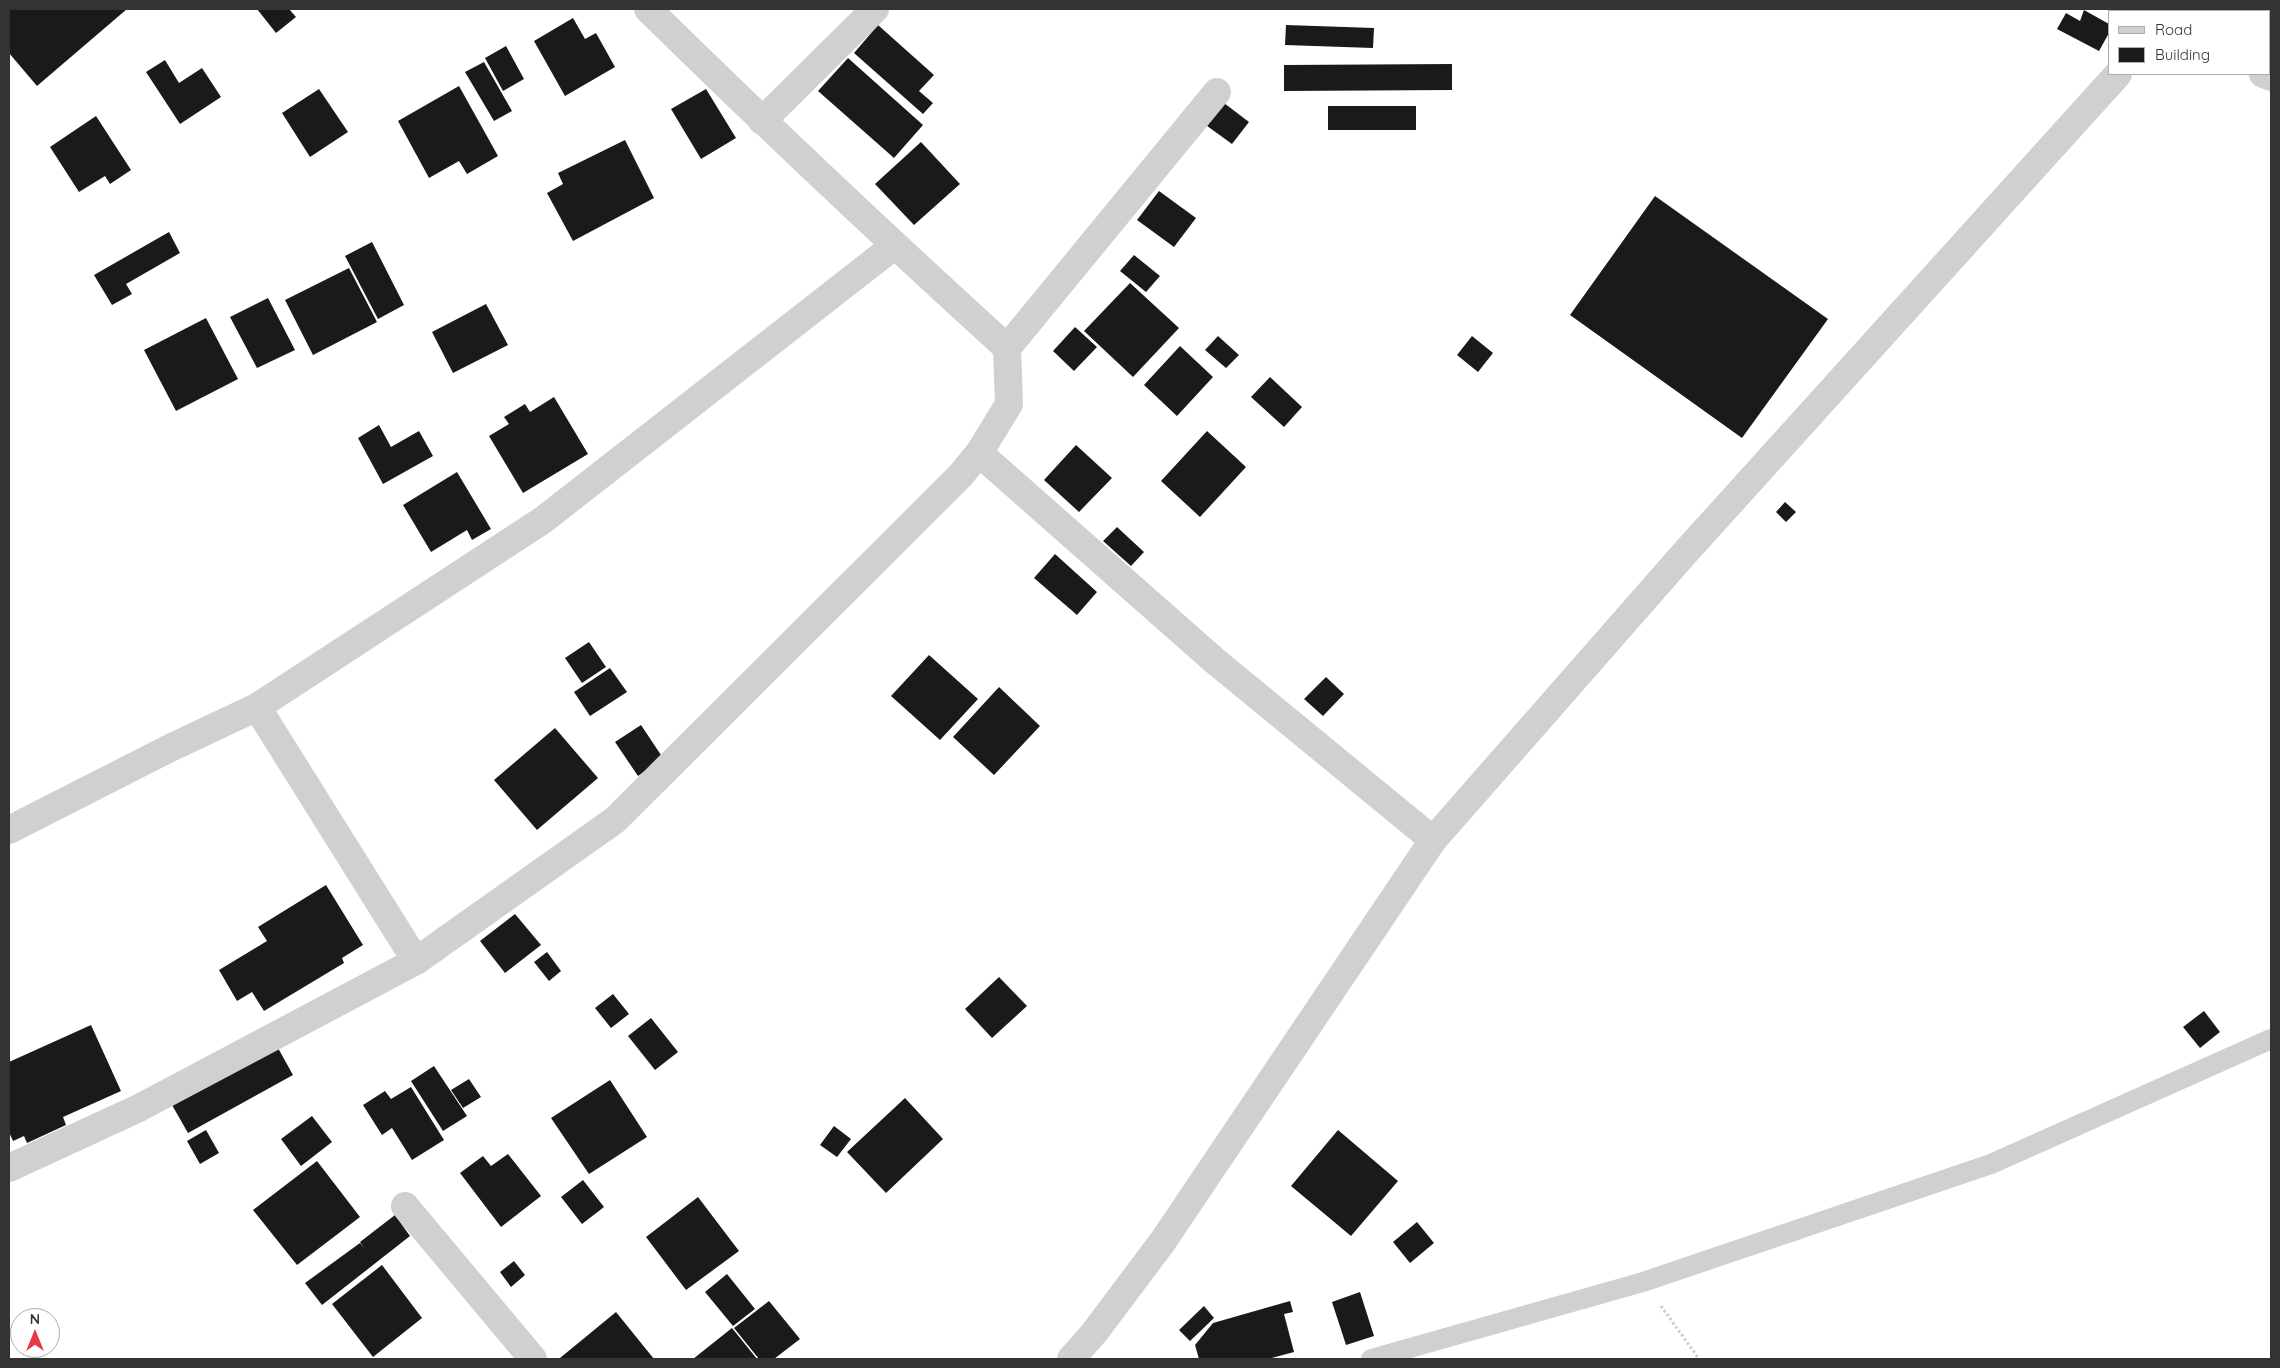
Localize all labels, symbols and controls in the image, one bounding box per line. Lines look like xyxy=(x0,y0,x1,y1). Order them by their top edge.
legend xyxy=(2108,10,2270,75)
text: Road xyxy=(2155,20,2192,39)
text: Building xyxy=(2155,45,2210,64)
north arrow xyxy=(10,1308,60,1358)
text: N xyxy=(30,1310,40,1328)

